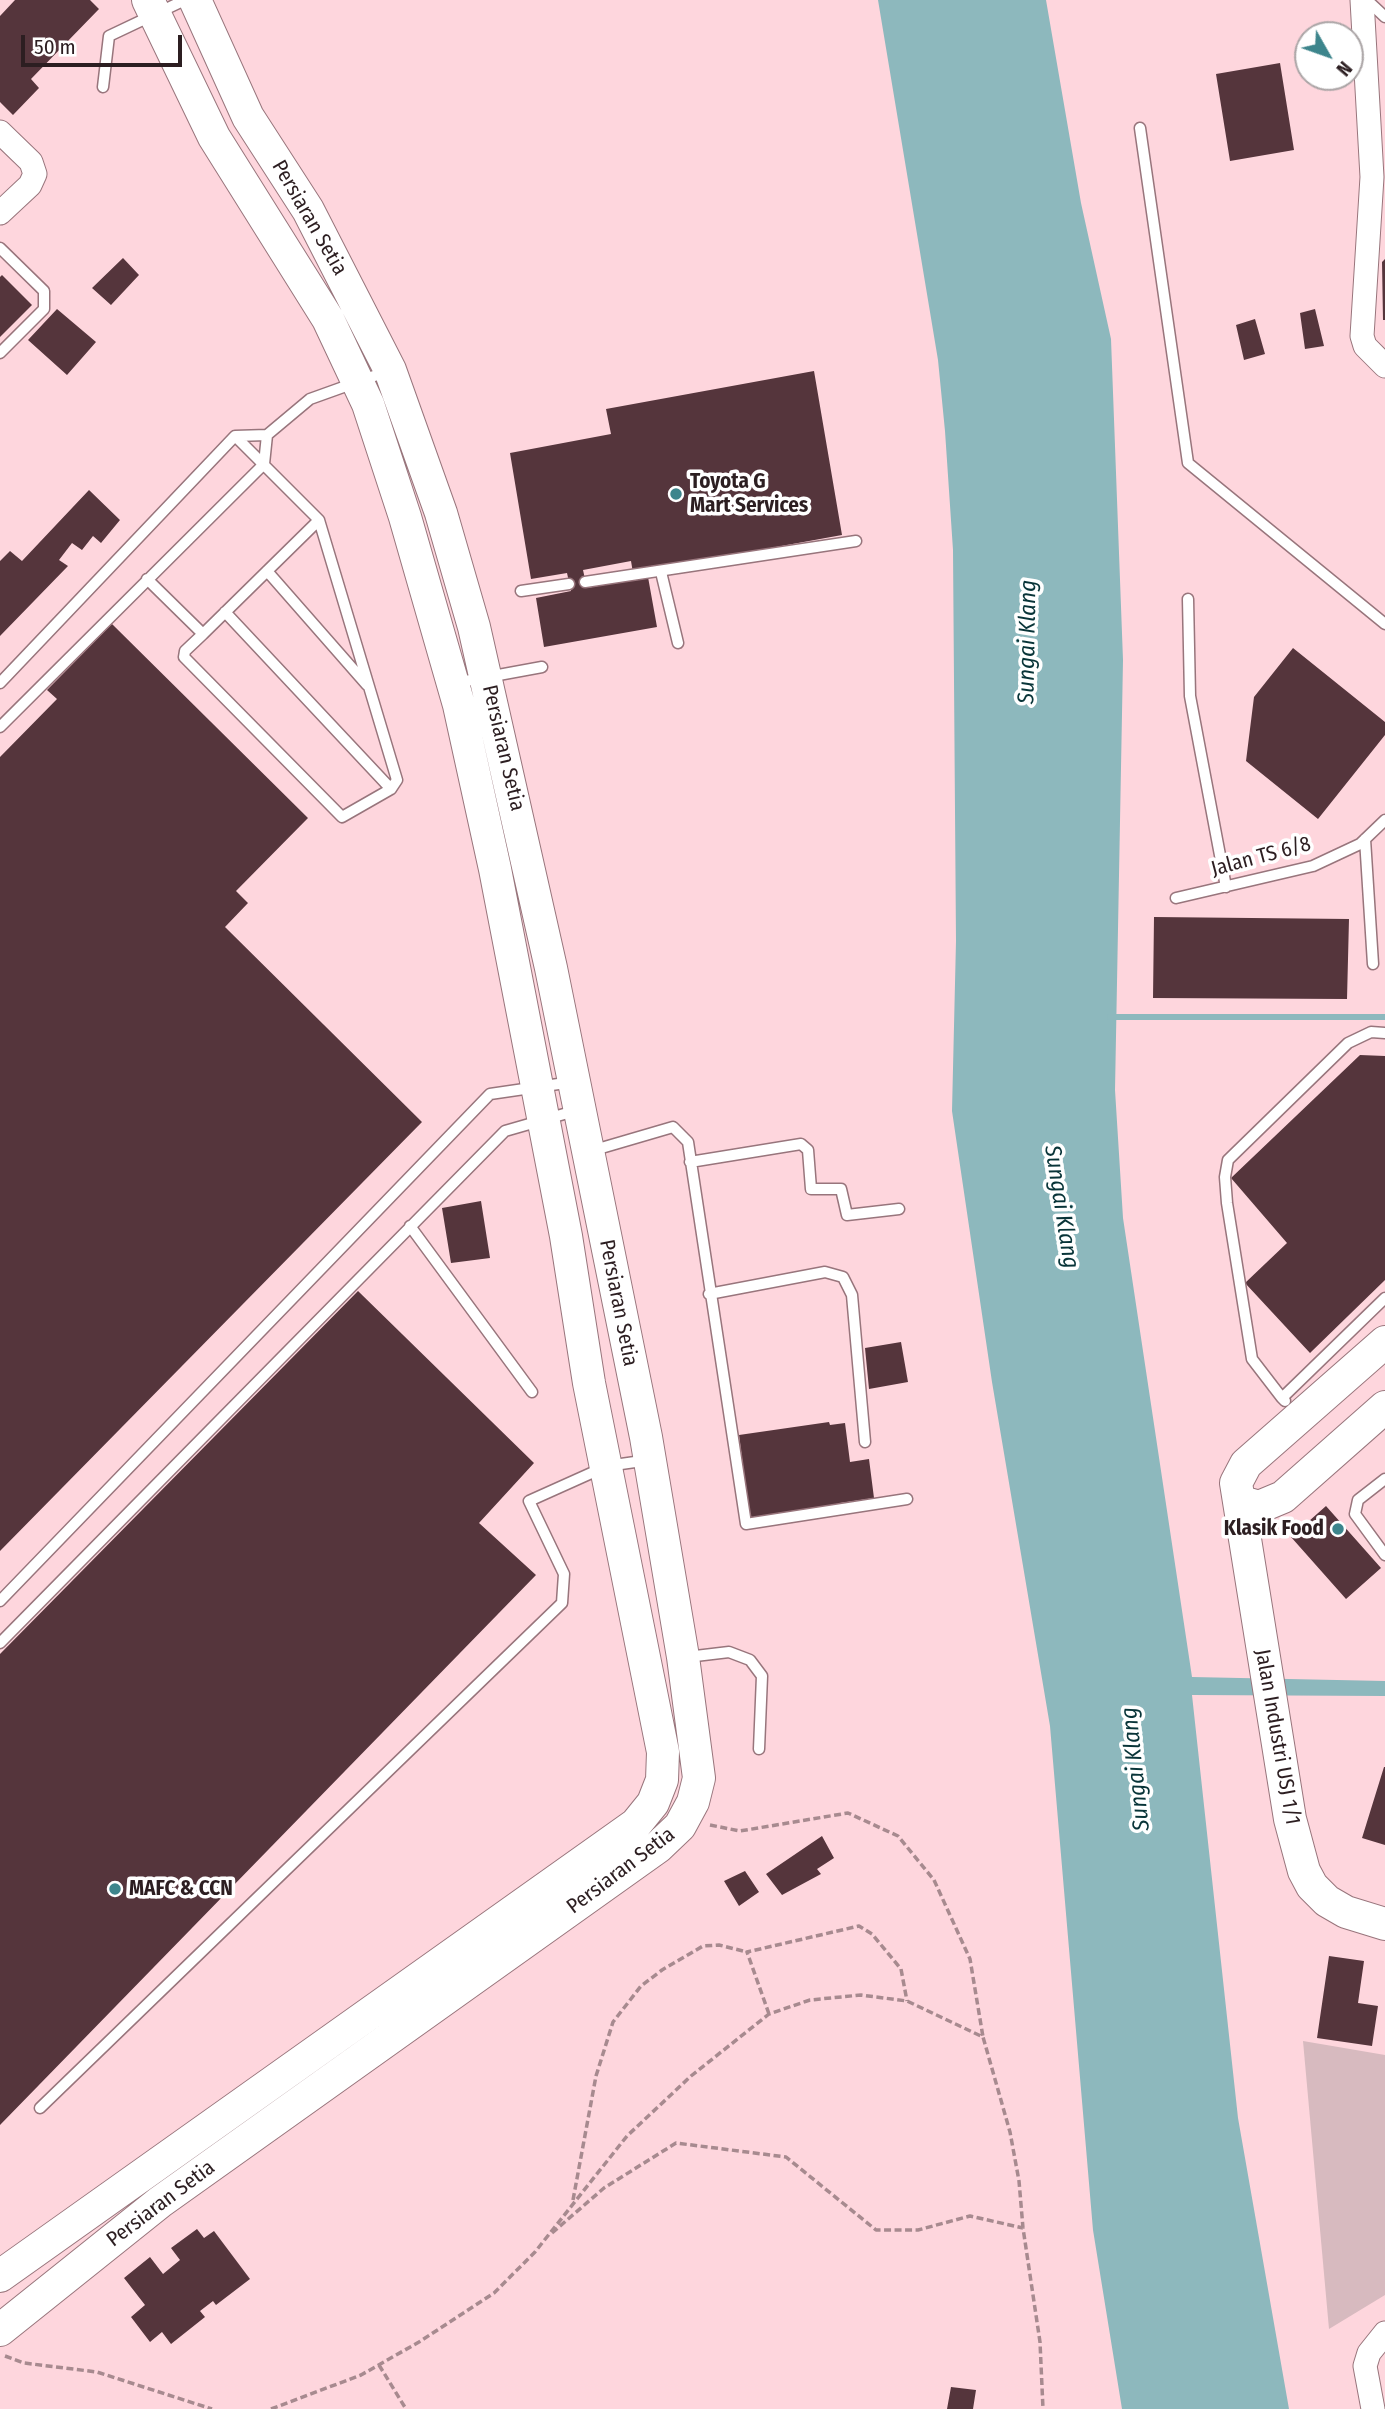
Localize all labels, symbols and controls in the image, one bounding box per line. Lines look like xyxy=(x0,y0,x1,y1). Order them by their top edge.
scale bar xyxy=(24,21,186,65)
north arrow xyxy=(1294,21,1364,91)
text: 50 m xyxy=(34,34,76,60)
text: N xyxy=(1331,57,1356,80)
street label: Persiaran Setia xyxy=(266,156,352,280)
place label: Toyota G Mart Services xyxy=(690,469,808,519)
marker: Toyota G Mart Services xyxy=(668,486,684,502)
water label: Sungai Klang xyxy=(1013,580,1043,704)
street label: Persiaran Setia xyxy=(476,683,530,813)
street label: Jalan TS 6/8 xyxy=(1208,832,1314,882)
water label: Sungai Klang xyxy=(1038,1143,1084,1271)
street label: Persiaran Setia xyxy=(593,1238,643,1368)
place label: Klasik Food xyxy=(1224,1516,1324,1542)
marker: Klasik Food xyxy=(1330,1521,1346,1537)
street label: Jalan Industri USJ 1/1 xyxy=(1249,1647,1305,1827)
water label: Sungai Klang xyxy=(1116,1706,1156,1832)
street label: Persiaran Setia xyxy=(562,1822,680,1920)
place label: MAFC & CCN xyxy=(129,1876,233,1902)
marker: MAFC & CCN xyxy=(107,1881,123,1897)
street label: Persiaran Setia xyxy=(102,2155,220,2253)

